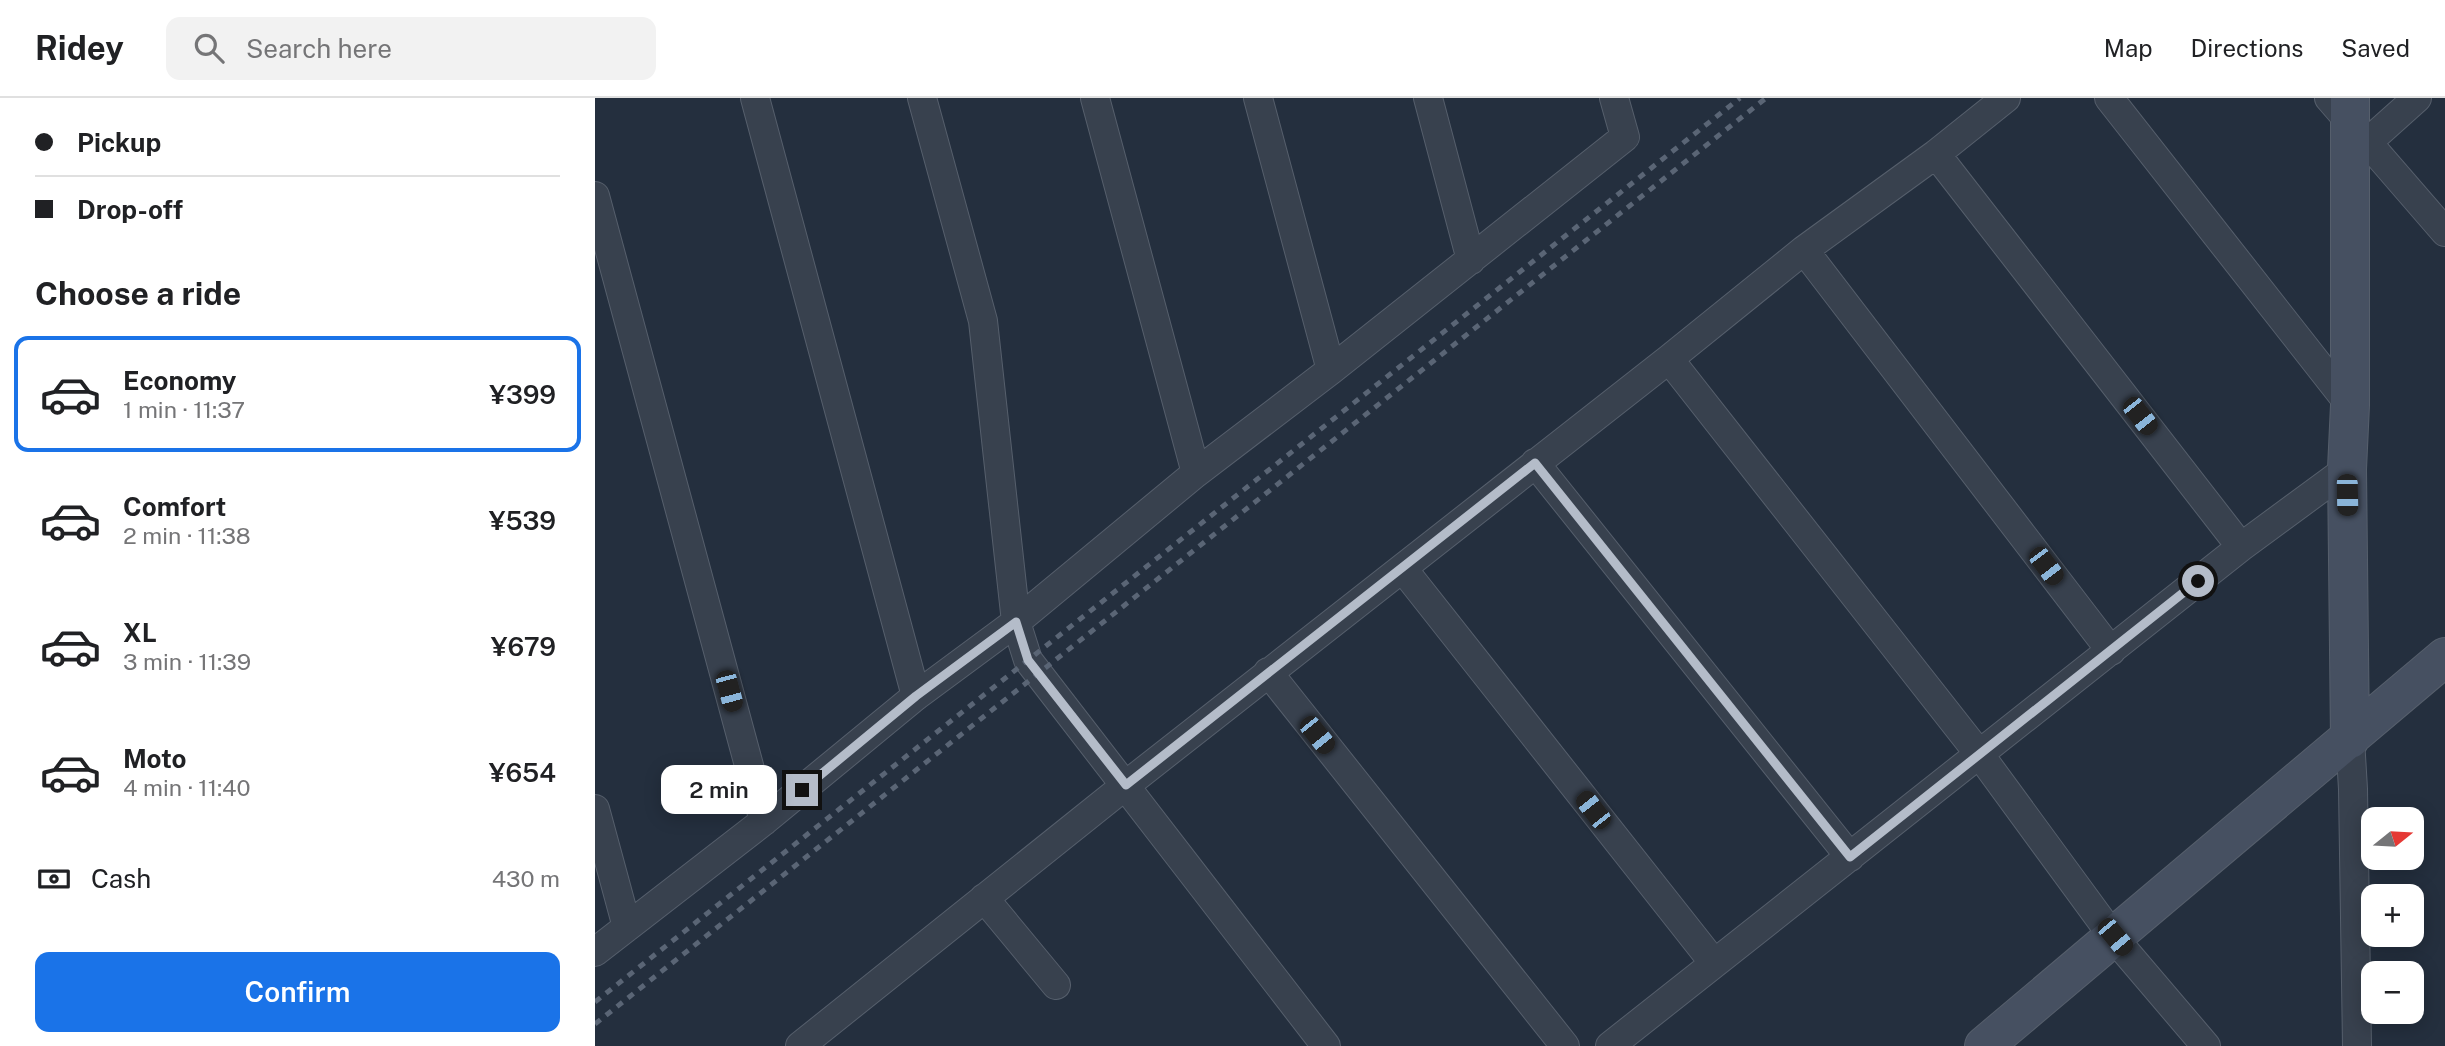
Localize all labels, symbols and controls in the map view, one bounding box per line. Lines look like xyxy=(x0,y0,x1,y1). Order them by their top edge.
search box xyxy=(166,17,656,80)
text: Ridey xyxy=(35,29,124,67)
icon: search xyxy=(190,29,228,67)
text: Search here xyxy=(246,33,392,64)
text: Map xyxy=(2104,34,2153,62)
text: Directions xyxy=(2191,34,2303,62)
text: Saved xyxy=(2341,34,2410,62)
text: Pickup xyxy=(77,127,161,158)
text: Drop-off xyxy=(77,194,183,225)
text: Choose a ride xyxy=(35,275,241,312)
icon: car xyxy=(39,363,102,426)
text: Economy xyxy=(123,365,236,396)
text: ¥399 xyxy=(489,379,556,410)
car xyxy=(2119,393,2162,439)
text: 1 min · 11:37 xyxy=(123,396,245,423)
car xyxy=(2337,474,2358,516)
icon: car xyxy=(39,489,102,552)
text: Comfort xyxy=(123,491,226,522)
text: ¥539 xyxy=(489,505,556,536)
text: 2 min · 11:38 xyxy=(123,522,251,549)
car xyxy=(2025,543,2068,589)
route start xyxy=(2182,565,2214,597)
icon: car xyxy=(39,615,102,678)
text: XL xyxy=(123,617,157,648)
text: ¥679 xyxy=(491,631,556,662)
text: 3 min · 11:39 xyxy=(123,648,251,675)
car xyxy=(714,668,745,714)
car xyxy=(1296,712,1339,758)
icon: car xyxy=(39,741,102,804)
text: Moto xyxy=(123,743,186,774)
text: ¥654 xyxy=(489,757,556,788)
callout: 2 min xyxy=(662,766,777,814)
text: 4 min · 11:40 xyxy=(123,774,251,801)
route end xyxy=(786,774,818,806)
text: 2 min xyxy=(689,776,749,803)
car xyxy=(1572,787,1615,833)
north arrow xyxy=(2361,807,2424,870)
map controls xyxy=(2361,807,2424,1024)
icon: cash xyxy=(35,860,73,898)
text: Cash xyxy=(91,863,151,894)
text: 430 m xyxy=(492,865,560,892)
button: + xyxy=(2361,884,2424,947)
car xyxy=(2094,914,2137,960)
button: Confirm xyxy=(35,952,560,1032)
button: − xyxy=(2361,961,2424,1024)

